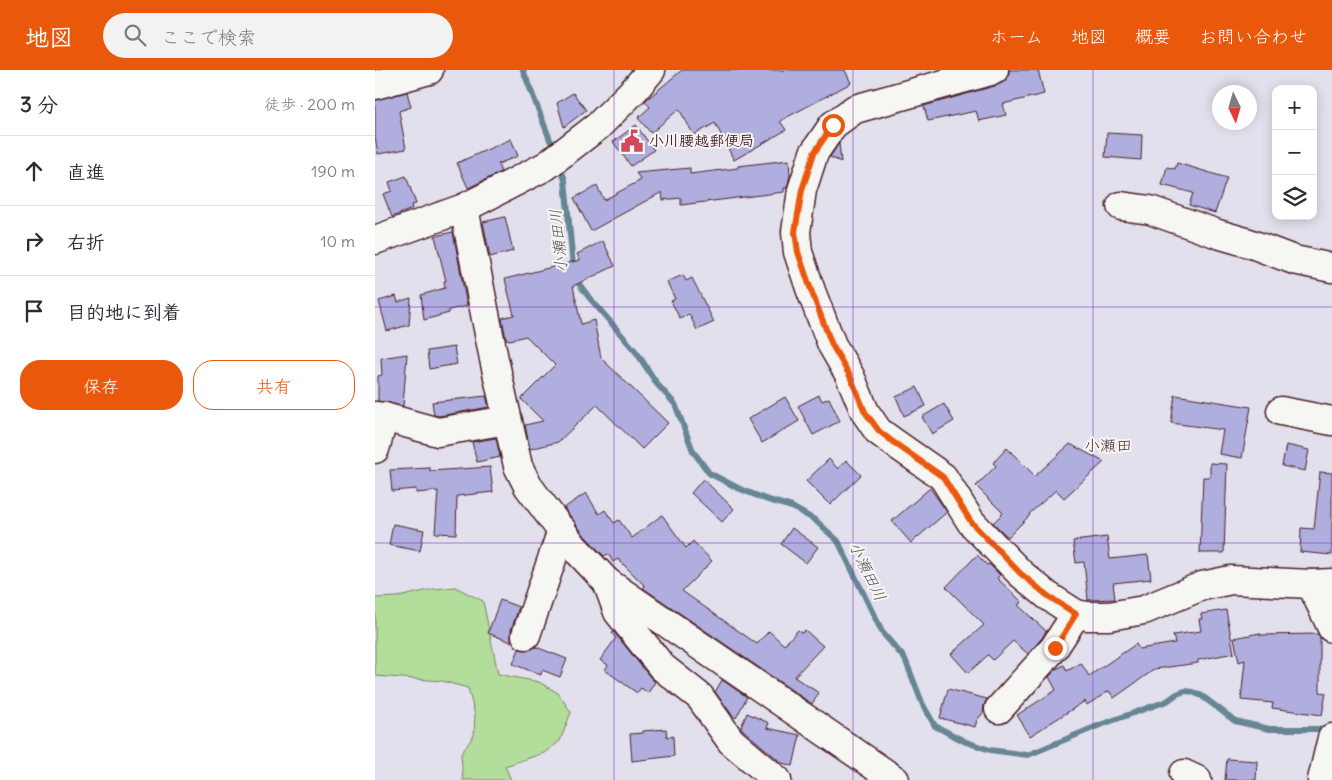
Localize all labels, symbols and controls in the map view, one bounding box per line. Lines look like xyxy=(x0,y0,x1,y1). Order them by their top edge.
search box xyxy=(103,13,453,58)
icon: search xyxy=(121,21,149,49)
text: 地図 xyxy=(25,22,73,52)
text: ここで検索 xyxy=(161,25,256,49)
text: ホーム xyxy=(990,25,1043,48)
text: 地図 xyxy=(1071,25,1107,48)
text: 概要 xyxy=(1135,25,1171,48)
text: お問い合わせ xyxy=(1199,25,1307,48)
north arrow xyxy=(1212,85,1257,130)
map controls xyxy=(1272,85,1317,220)
button: + xyxy=(1272,85,1317,130)
text: 3 分 xyxy=(20,91,58,118)
text: 徒歩 · 200 m xyxy=(264,94,355,114)
route start xyxy=(822,114,845,137)
public building icon: 小川腰越郵便局 xyxy=(619,128,645,154)
button: − xyxy=(1272,130,1317,175)
place label: 小川腰越郵便局 xyxy=(649,131,754,150)
icon: ahead xyxy=(20,157,48,185)
text: 直進 xyxy=(67,160,105,184)
text: 190 m xyxy=(311,161,355,181)
button: layers xyxy=(1272,175,1317,220)
water label: 小瀬田川 xyxy=(545,208,571,274)
icon: right xyxy=(20,227,48,255)
text: 右折 xyxy=(67,230,105,254)
text: 10 m xyxy=(320,231,355,251)
icon: arrive xyxy=(20,297,48,325)
text: 目的地に到着 xyxy=(67,300,181,324)
button: 保存 xyxy=(20,360,183,410)
button: 共有 xyxy=(193,360,355,410)
district label: 小瀬田 xyxy=(1084,435,1132,455)
water label: 小瀬田川 xyxy=(845,538,891,604)
route end xyxy=(1044,637,1067,660)

